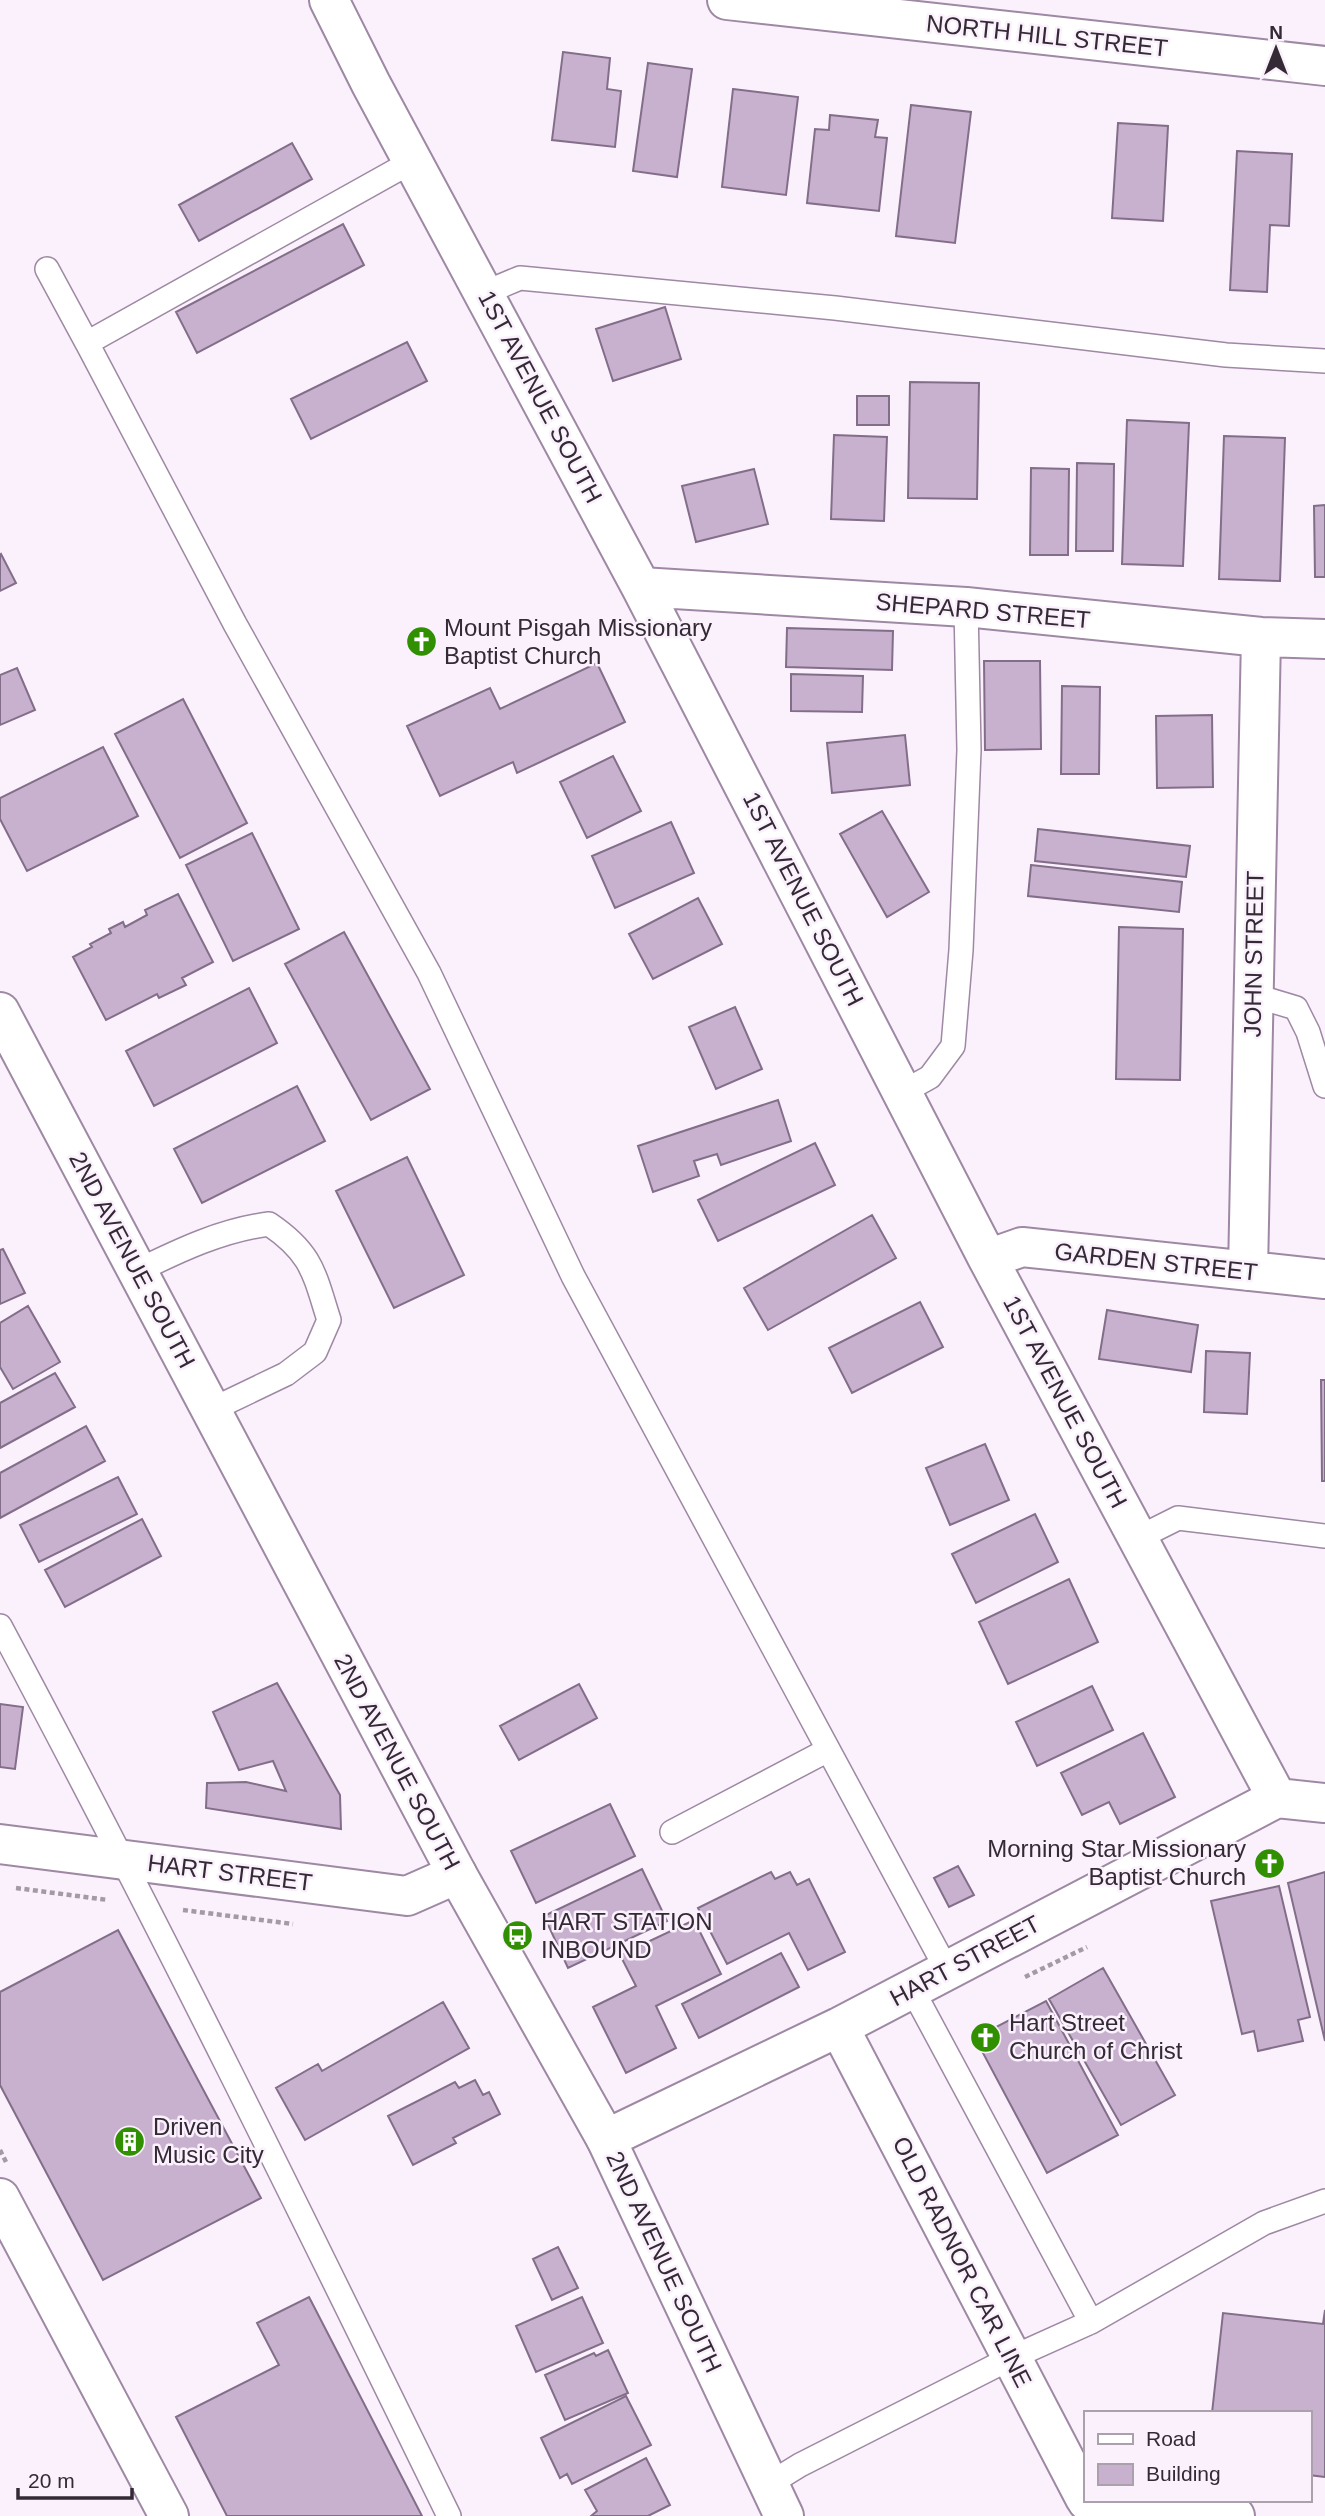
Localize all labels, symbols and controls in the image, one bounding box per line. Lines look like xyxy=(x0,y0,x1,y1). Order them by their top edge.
street label: NORTH HILL STREET xyxy=(925,9,1169,62)
north arrow xyxy=(1241,14,1311,84)
text: N xyxy=(1269,22,1283,43)
street label: 1ST AVENUE SOUTH xyxy=(473,286,608,508)
street label: SHEPARD STREET xyxy=(874,588,1092,633)
place label: Mount Pisgah Missionary Baptist Church xyxy=(444,614,712,669)
church icon: Mount Pisgah Missionary Baptist Church xyxy=(404,625,438,659)
street label: 1ST AVENUE SOUTH xyxy=(738,787,869,1010)
street label: JOHN STREET xyxy=(1239,870,1268,1038)
street label: 2ND AVENUE SOUTH xyxy=(64,1147,201,1372)
street label: GARDEN STREET xyxy=(1053,1237,1259,1286)
street label: 1ST AVENUE SOUTH xyxy=(998,1291,1133,1513)
street label: 2ND AVENUE SOUTH xyxy=(329,1649,466,1874)
place label: Morning Star Missionary Baptist Church xyxy=(987,1835,1246,1890)
church icon: Morning Star Missionary Baptist Church xyxy=(1252,1846,1286,1880)
street label: HART STREET xyxy=(146,1849,314,1896)
place label: HART STATION INBOUND xyxy=(541,1908,713,1963)
street label: HART STREET xyxy=(885,1910,1045,2011)
bus stop icon: HART STATION INBOUND xyxy=(501,1919,535,1953)
place label: Hart Street Church of Christ xyxy=(1009,2009,1183,2064)
church icon: Hart Street Church of Christ xyxy=(969,2020,1003,2054)
place label: Driven Music City xyxy=(153,2113,264,2168)
building icon: Driven Music City xyxy=(113,2124,147,2158)
street label: OLD RADNOR CAR LINE xyxy=(887,2132,1037,2391)
street label: 2ND AVENUE SOUTH xyxy=(601,2147,728,2377)
legend xyxy=(1084,2411,1311,2502)
text: Road xyxy=(1146,2427,1196,2450)
scale bar xyxy=(18,2456,131,2500)
text: Building xyxy=(1146,2462,1221,2485)
text: 20 m xyxy=(28,2469,75,2492)

